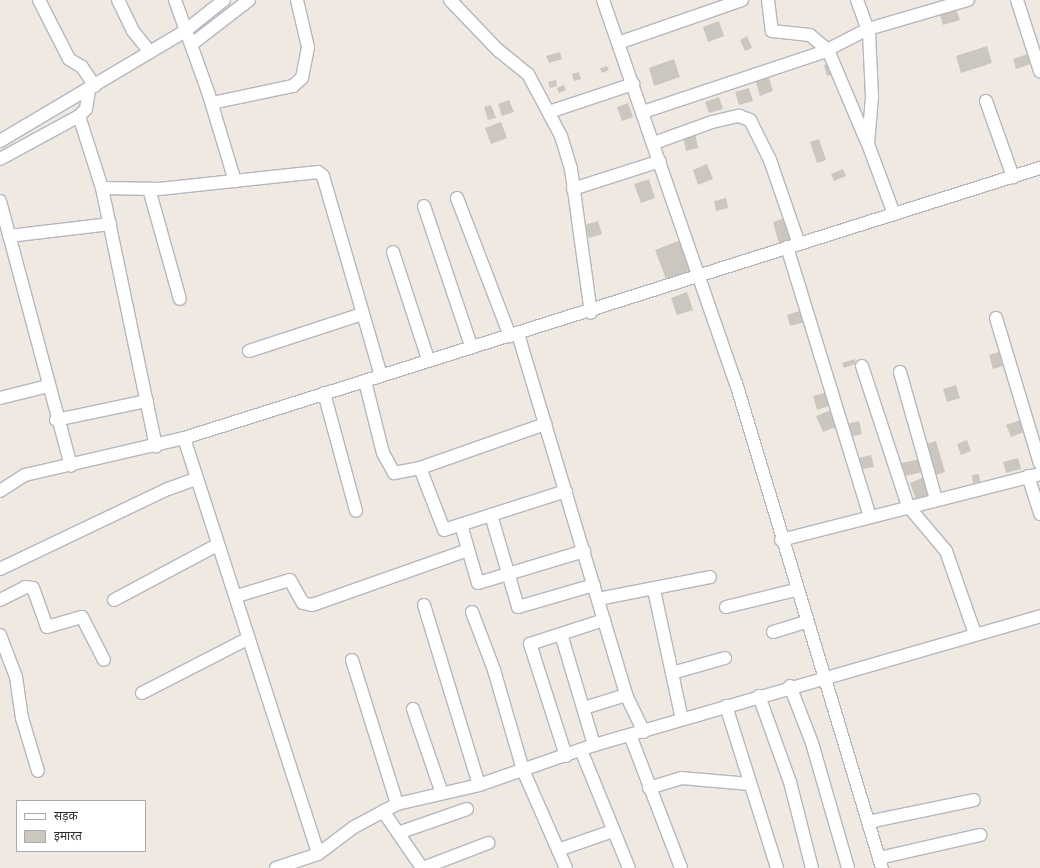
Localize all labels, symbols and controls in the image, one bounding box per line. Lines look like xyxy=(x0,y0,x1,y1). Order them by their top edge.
legend xyxy=(16,800,146,852)
text: सड़क xyxy=(54,808,78,822)
text: इमारत xyxy=(54,828,82,842)

